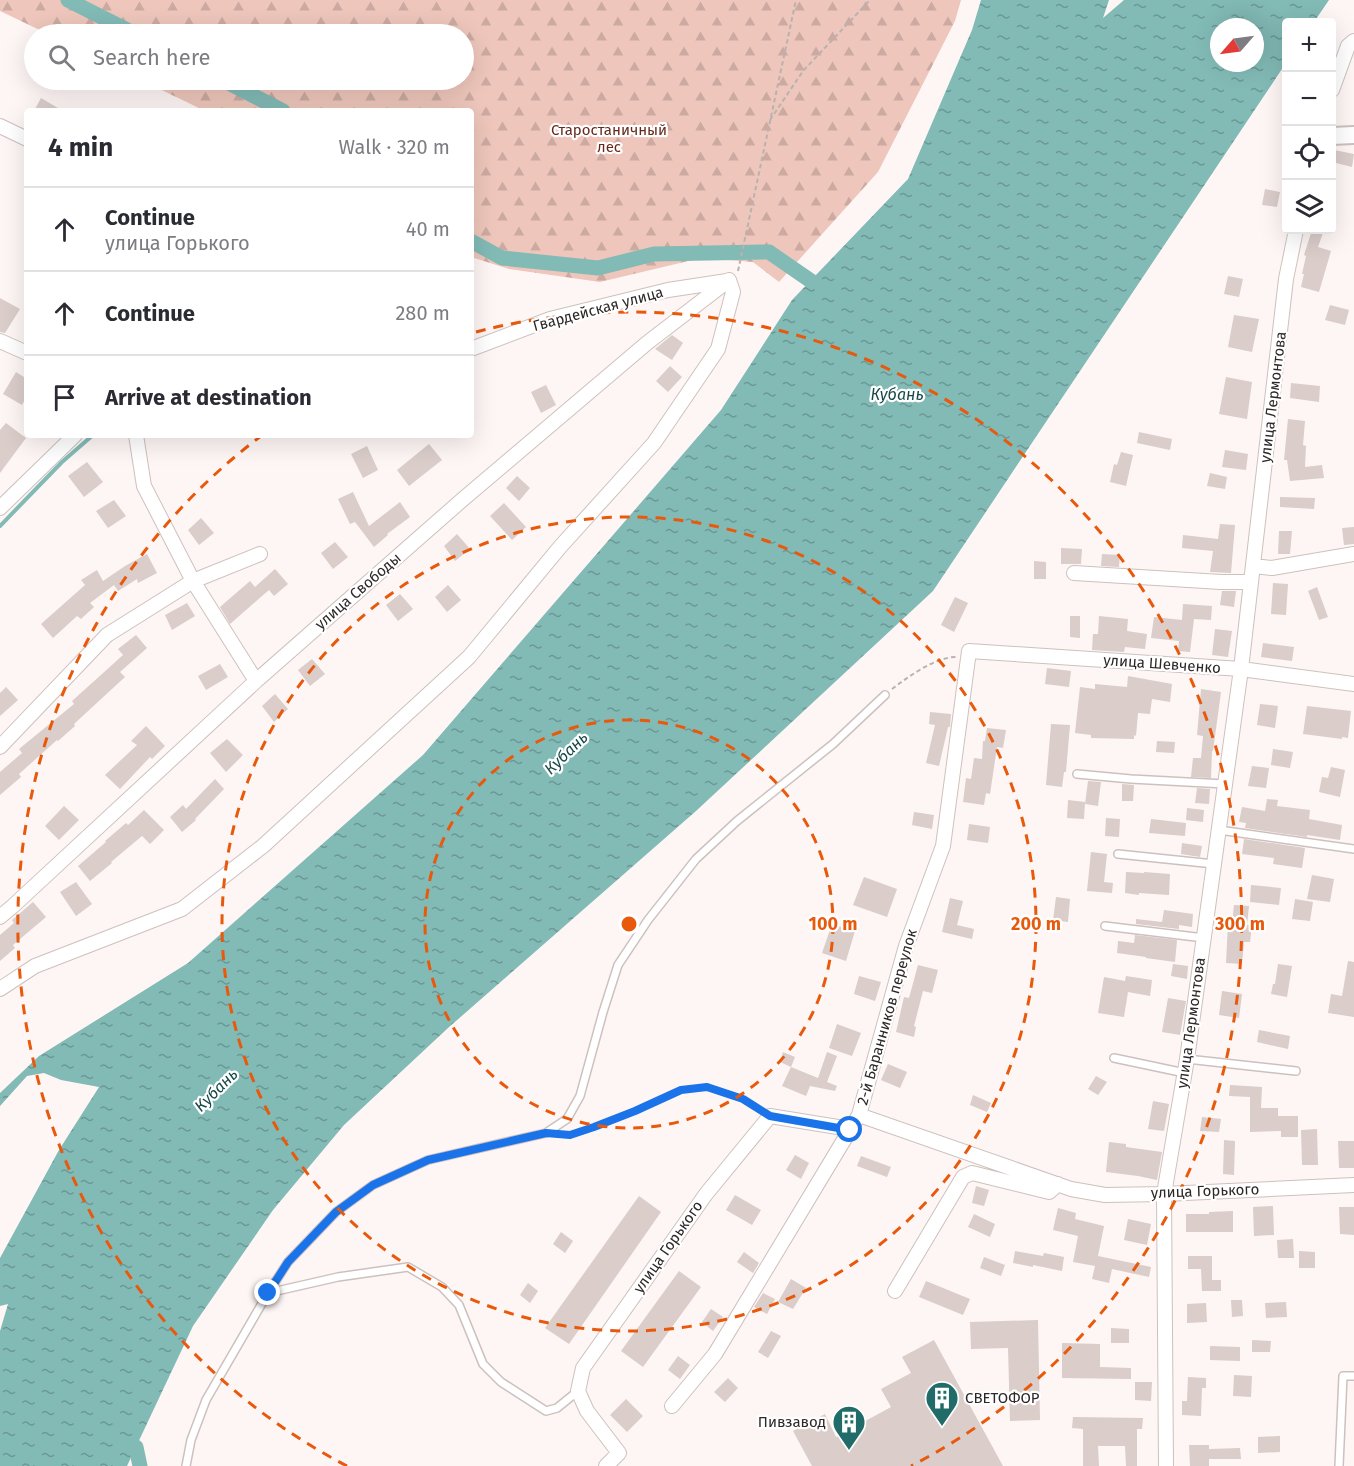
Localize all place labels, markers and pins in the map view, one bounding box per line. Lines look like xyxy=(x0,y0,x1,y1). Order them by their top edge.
centre of rings xyxy=(619,914,639,934)
building icon: СВЕТОФОР xyxy=(924,1380,960,1427)
place label: СВЕТОФОР xyxy=(965,1389,1040,1407)
building icon: Пивзавод xyxy=(831,1404,867,1451)
place label: Пивзавод xyxy=(758,1413,826,1431)

